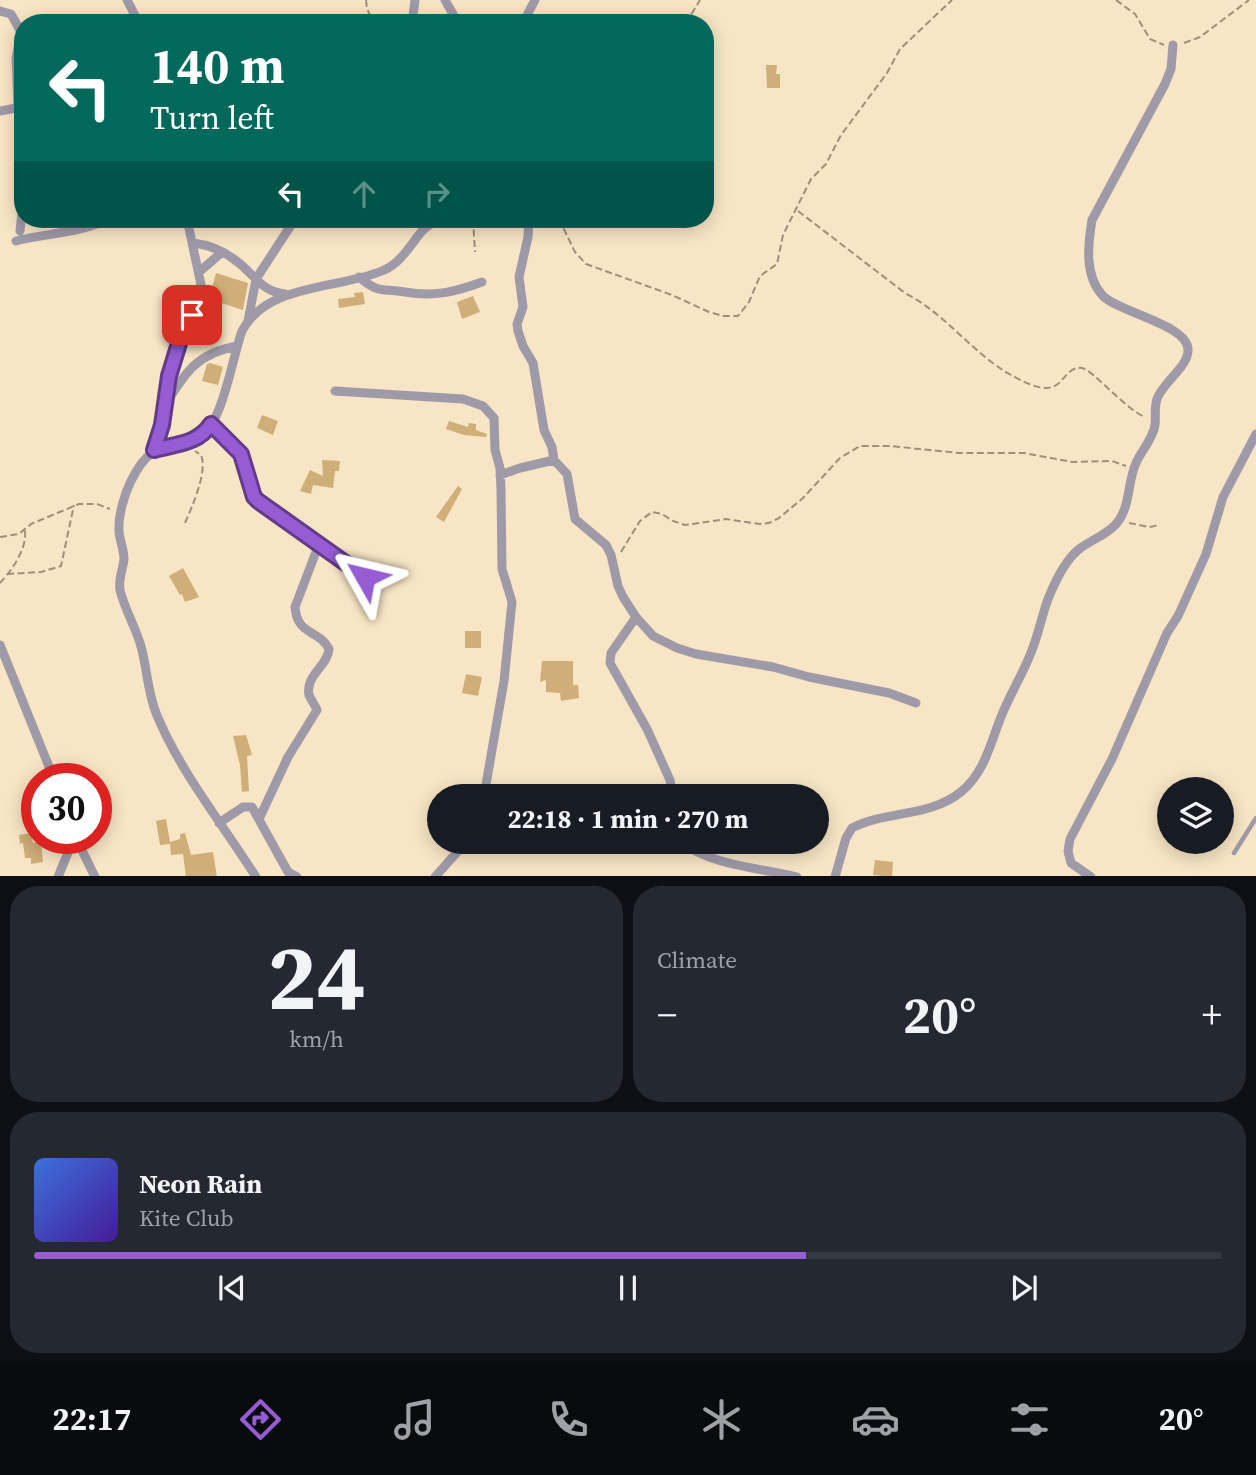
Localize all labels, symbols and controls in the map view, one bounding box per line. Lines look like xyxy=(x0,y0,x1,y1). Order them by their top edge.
text: 140 m xyxy=(150,32,285,99)
icon: left xyxy=(35,42,126,133)
text: Turn left xyxy=(150,96,274,140)
icon: left xyxy=(272,175,310,213)
icon: ahead xyxy=(345,175,383,213)
icon: right xyxy=(418,175,456,213)
pin xyxy=(162,285,222,345)
icon: arrive xyxy=(173,296,211,334)
position arrow xyxy=(328,540,402,614)
speed limit sign: 30 xyxy=(21,763,112,854)
map controls xyxy=(1157,777,1234,854)
button: layers xyxy=(1157,777,1234,854)
text: 22:18 · 1 min · 270 m xyxy=(508,801,748,837)
text: 24 xyxy=(267,915,366,1039)
text: Climate xyxy=(657,944,737,976)
text: 20° xyxy=(903,979,976,1050)
text: − xyxy=(657,989,677,1041)
text: + xyxy=(1202,989,1222,1041)
text: km/h xyxy=(289,1023,344,1055)
text: Neon Rain xyxy=(139,1166,262,1202)
text: Kite Club xyxy=(139,1202,234,1234)
icon: previous xyxy=(213,1269,251,1307)
icon: pause xyxy=(609,1269,647,1307)
icon: next xyxy=(1005,1269,1043,1307)
icon: directions xyxy=(236,1395,285,1444)
icon: music xyxy=(390,1395,439,1444)
icon: phone xyxy=(544,1395,593,1444)
icon: climate xyxy=(697,1395,746,1444)
icon: car xyxy=(851,1395,900,1444)
icon: filters xyxy=(1005,1395,1054,1444)
text: 22:17 xyxy=(52,1397,131,1441)
text: 20° xyxy=(1158,1397,1204,1441)

